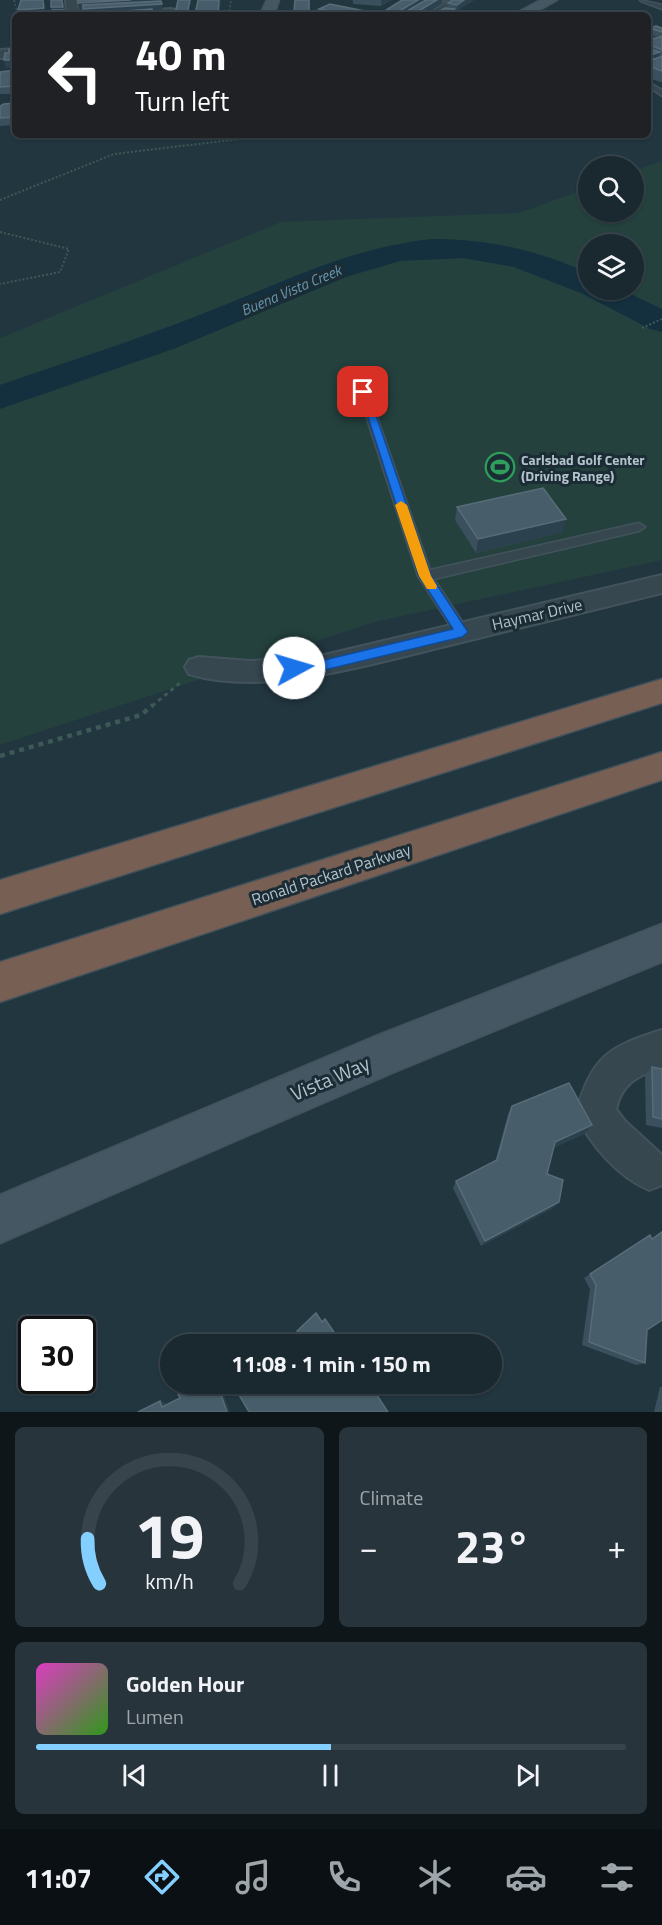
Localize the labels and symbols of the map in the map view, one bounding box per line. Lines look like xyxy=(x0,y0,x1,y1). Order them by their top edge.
water label: Buena Vista Creek xyxy=(237,258,347,322)
pin xyxy=(337,366,388,417)
place label: Carlsbad Golf Center (Driving Range) xyxy=(521,449,645,486)
sports icon: Carlsbad Golf Center (Driving Range) xyxy=(484,451,516,483)
street label: Haymar Drive xyxy=(490,592,584,636)
position arrow xyxy=(262,636,326,700)
street label: Ronald Packard Parkway xyxy=(248,837,414,911)
street label: Vista Way xyxy=(285,1047,375,1109)
speed limit sign: 30 xyxy=(18,1316,96,1394)

